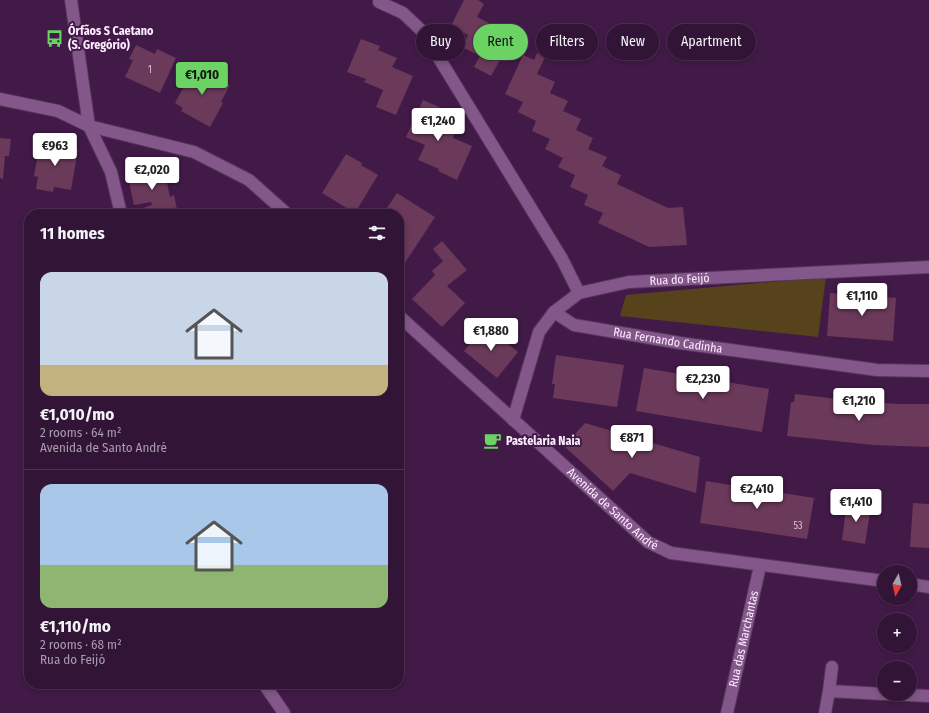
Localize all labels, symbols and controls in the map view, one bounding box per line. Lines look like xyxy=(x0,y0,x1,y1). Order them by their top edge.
place label: Órfãos S Caetano (S. Gregório) xyxy=(68,22,154,52)
chip: Buy xyxy=(416,24,465,60)
chip: Rent xyxy=(473,24,528,60)
chip: Filters xyxy=(536,24,598,60)
chip: New xyxy=(606,24,659,60)
chip: Apartment xyxy=(667,24,756,60)
bus stop icon: Órfãos S Caetano (S. Gregório) xyxy=(45,28,65,48)
pin: €1,010 xyxy=(169,62,235,96)
house number: 1 xyxy=(148,64,152,76)
text: €1,010 xyxy=(185,67,219,82)
pin: €1,240 xyxy=(405,108,471,142)
text: €1,240 xyxy=(421,113,455,128)
pin: €963 xyxy=(31,133,79,167)
text: €963 xyxy=(42,138,68,153)
pin: €2,020 xyxy=(119,157,185,191)
text: €2,020 xyxy=(134,162,170,177)
icon: filters xyxy=(366,222,388,244)
text: 11 homes xyxy=(40,223,105,244)
street label: Rua do Feijó xyxy=(649,271,710,288)
pin: €1,110 xyxy=(829,283,895,317)
text: €1,110 xyxy=(846,288,878,303)
icon: home xyxy=(178,298,250,370)
pin: €1,880 xyxy=(458,318,524,352)
text: €1,880 xyxy=(473,323,509,338)
street label: Rua Fernando Cadinha xyxy=(612,325,724,356)
pin: €2,230 xyxy=(670,366,736,400)
text: €2,230 xyxy=(685,371,721,386)
pin: €1,210 xyxy=(826,388,892,422)
text: €1,210 xyxy=(842,393,876,408)
text: €1,010/mo xyxy=(40,404,114,425)
text: 2 rooms · 64 m² xyxy=(40,425,121,440)
pin: €871 xyxy=(608,425,656,459)
text: €871 xyxy=(620,430,644,445)
cafe icon: Pastelaria Naia xyxy=(483,431,503,451)
place label: Pastelaria Naia xyxy=(506,434,581,448)
text: Avenida de Santo André xyxy=(40,440,167,455)
street label: Avenida de Santo André xyxy=(564,465,660,553)
pin: €2,410 xyxy=(724,476,790,510)
text: €2,410 xyxy=(740,481,774,496)
pin: €1,410 xyxy=(823,489,889,523)
text: €1,410 xyxy=(839,494,873,509)
icon: home xyxy=(178,510,250,582)
house number: 53 xyxy=(793,520,803,532)
north arrow xyxy=(877,565,917,605)
map controls xyxy=(877,565,917,701)
street label: Rua das Marchantas xyxy=(726,589,761,688)
button: + xyxy=(877,613,917,653)
text: €1,110/mo xyxy=(40,616,111,637)
text: 2 rooms · 68 m² xyxy=(40,637,122,652)
text: Rua do Feijó xyxy=(40,652,105,667)
button: − xyxy=(877,661,917,701)

